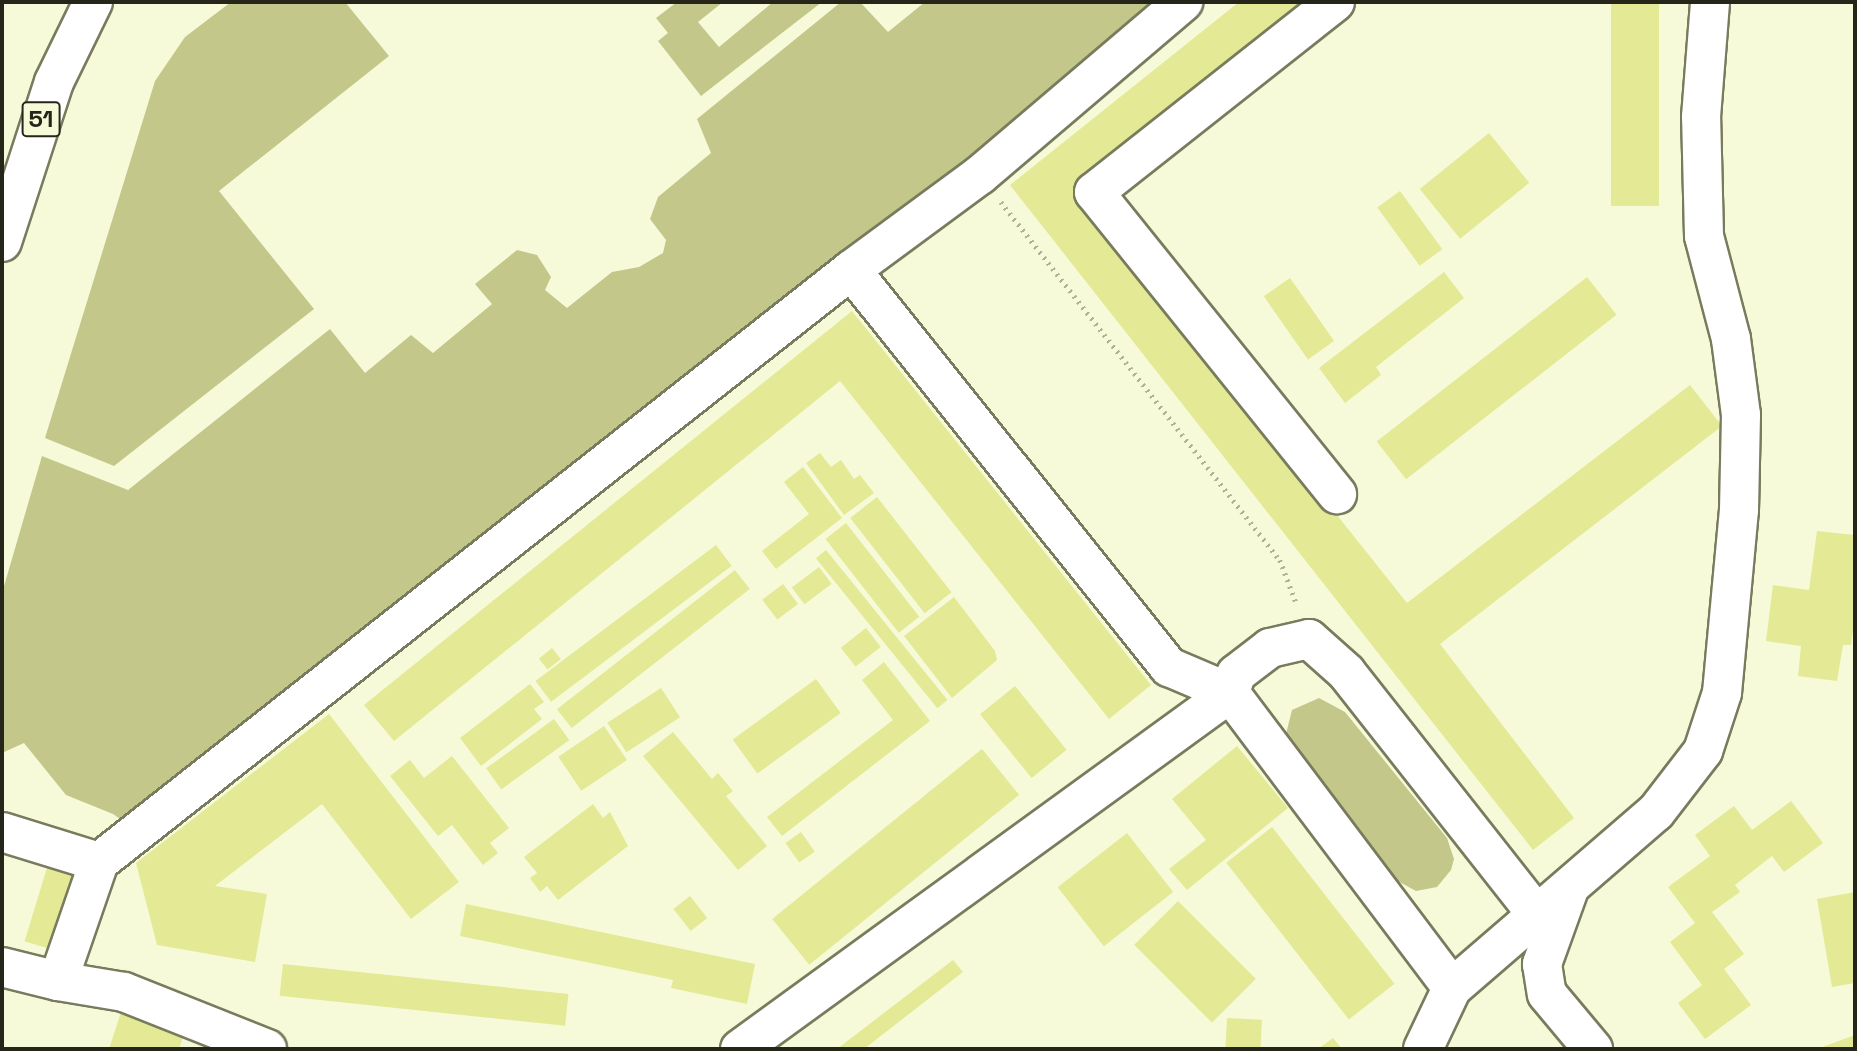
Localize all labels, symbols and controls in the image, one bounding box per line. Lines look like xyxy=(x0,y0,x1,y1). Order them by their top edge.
road number: 51 xyxy=(20,98,62,140)

